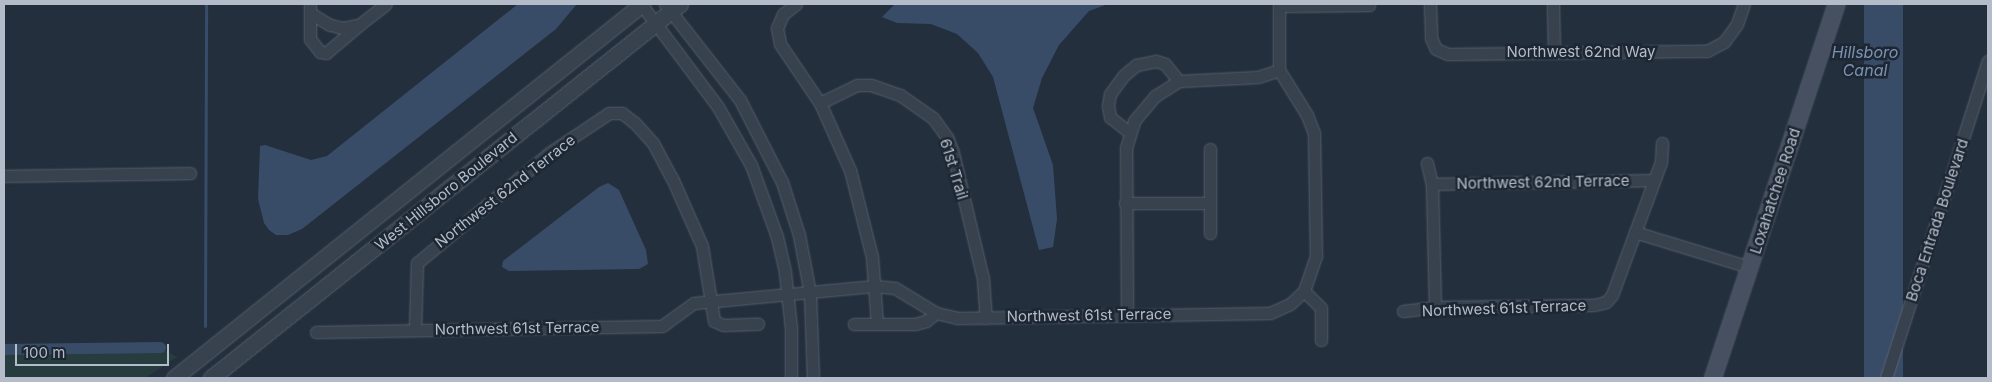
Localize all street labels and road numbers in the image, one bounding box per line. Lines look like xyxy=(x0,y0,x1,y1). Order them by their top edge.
street label: Northwest 62nd Way xyxy=(1506,43,1656,61)
street label: Loxahatchee Road xyxy=(1746,126,1804,256)
street label: West Hillsboro Boulevard xyxy=(371,128,521,254)
street label: Northwest 62nd Terrace xyxy=(431,131,579,251)
street label: 61st Trail xyxy=(936,136,972,202)
street label: Boca Entrada Boulevard xyxy=(1902,136,1972,304)
street label: Northwest 62nd Terrace xyxy=(1456,171,1630,193)
street label: Northwest 61st Terrace xyxy=(1421,296,1587,320)
street label: Northwest 61st Terrace xyxy=(1006,305,1172,325)
street label: Northwest 61st Terrace xyxy=(434,318,600,338)

